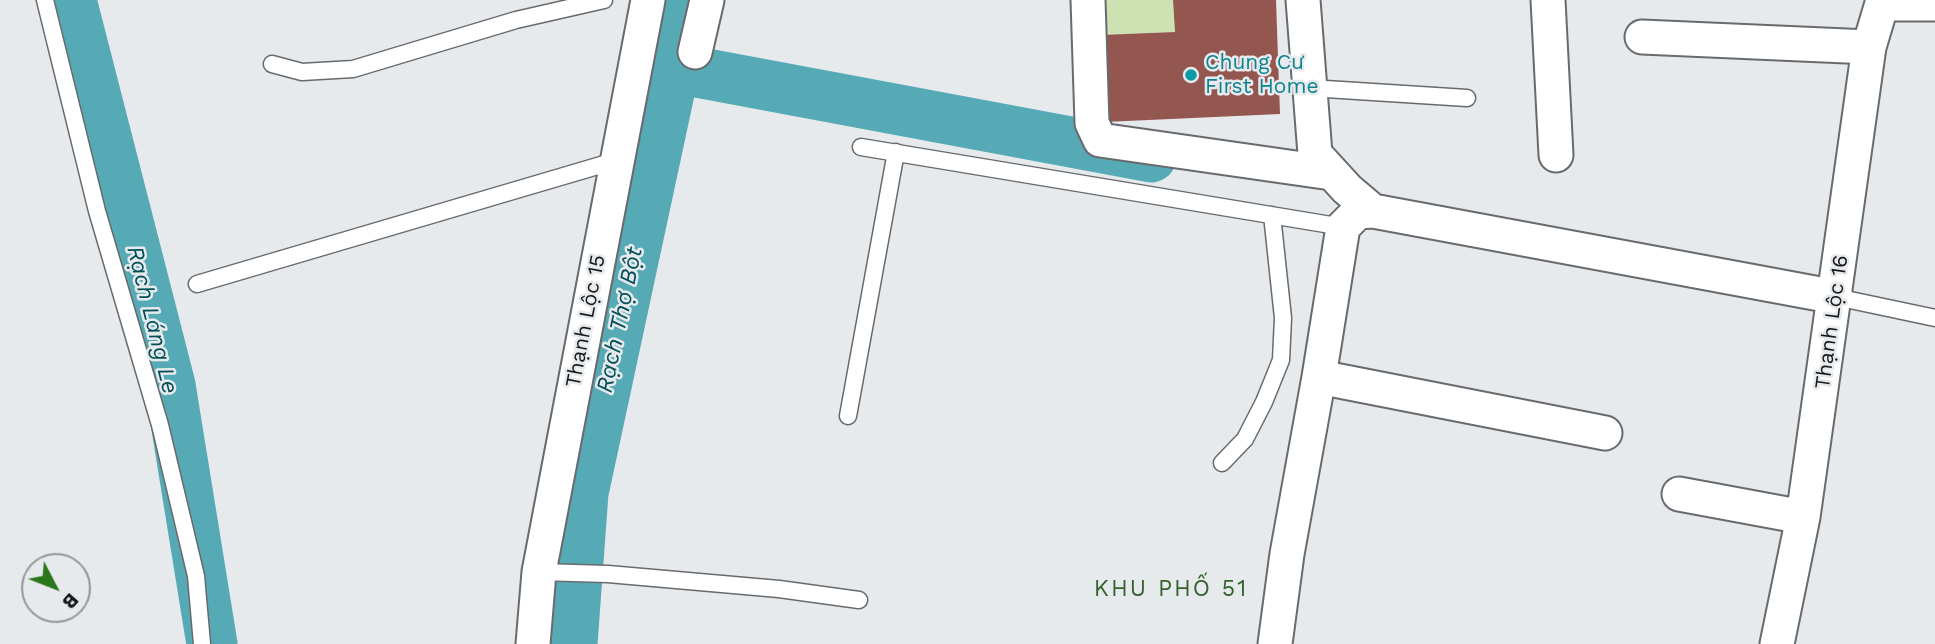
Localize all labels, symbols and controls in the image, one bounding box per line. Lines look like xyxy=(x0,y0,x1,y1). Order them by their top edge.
place label: Chung Cư First Home xyxy=(1205,50,1319,100)
marker: Chung Cư First Home xyxy=(1183,67,1199,83)
water label: Rạch Láng Le xyxy=(120,243,184,397)
water label: Rạch Thợ Bột xyxy=(591,245,649,395)
street label: Thạnh Lộc 15 xyxy=(561,253,611,389)
street label: Thạnh Lộc 16 xyxy=(1810,253,1854,391)
north arrow xyxy=(21,553,91,623)
district label: KHU PHỐ 51 xyxy=(1095,575,1247,603)
text: B xyxy=(58,589,83,614)

